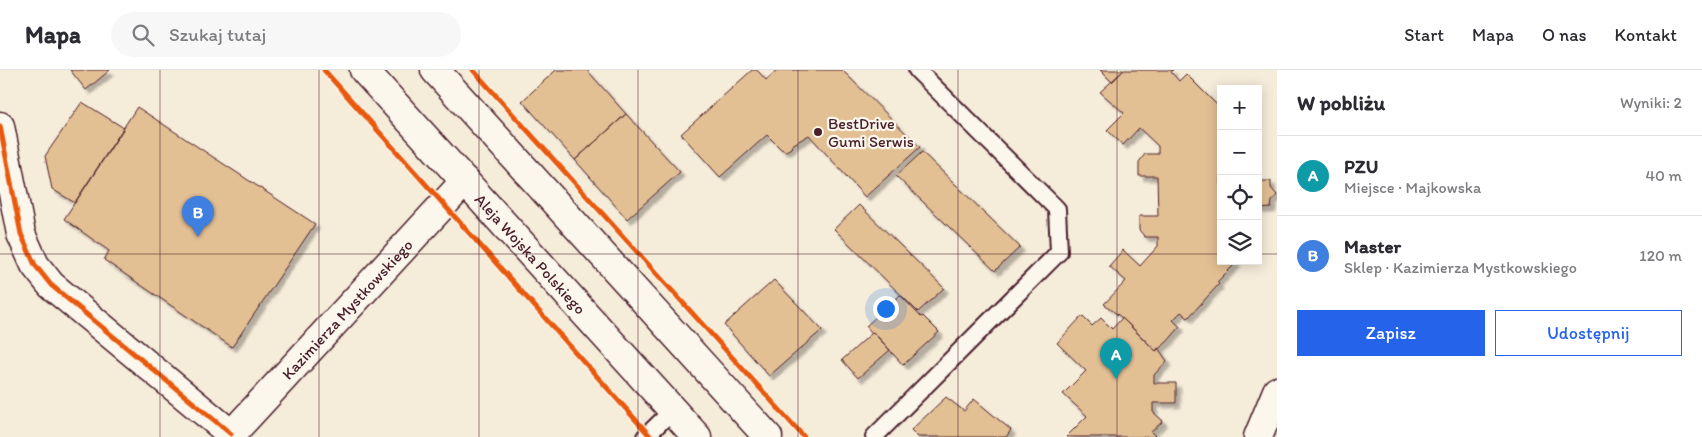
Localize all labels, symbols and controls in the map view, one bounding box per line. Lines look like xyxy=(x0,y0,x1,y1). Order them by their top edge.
search box xyxy=(111,12,461,57)
text: Mapa xyxy=(25,20,81,49)
icon: search xyxy=(129,21,157,49)
text: Szukaj tutaj xyxy=(169,23,266,46)
text: Start xyxy=(1404,24,1444,46)
text: Mapa xyxy=(1472,24,1514,46)
text: O nas xyxy=(1542,24,1587,46)
text: Kontakt xyxy=(1615,24,1677,46)
map controls xyxy=(1217,85,1262,265)
button: + xyxy=(1217,85,1262,130)
text: W pobliżu xyxy=(1297,90,1385,115)
text: Wyniki: 2 xyxy=(1620,93,1682,112)
place label: BestDrive Gumi Serwis xyxy=(828,114,914,151)
marker: BestDrive Gumi Serwis xyxy=(812,126,824,138)
button: − xyxy=(1217,130,1262,175)
text: PZU xyxy=(1344,155,1378,178)
text: A xyxy=(1308,166,1318,185)
text: 40 m xyxy=(1645,166,1682,185)
button: locate xyxy=(1217,175,1262,220)
text: Miejsce · Majkowska xyxy=(1344,178,1481,197)
street label: Aleja Wojska Polskiego xyxy=(471,190,590,318)
pin: B xyxy=(182,196,214,237)
button: layers xyxy=(1217,220,1262,265)
street label: Kazimierza Mystkowskiego xyxy=(278,235,417,384)
text: Master xyxy=(1344,235,1401,258)
text: B xyxy=(1308,246,1318,265)
text: 120 m xyxy=(1639,246,1682,265)
text: Sklep · Kazimierza Mystkowskiego xyxy=(1344,258,1577,277)
your location xyxy=(873,296,899,322)
button: Zapisz xyxy=(1297,310,1485,356)
button: Udostępnij xyxy=(1495,310,1682,356)
pin: A xyxy=(1100,338,1132,379)

